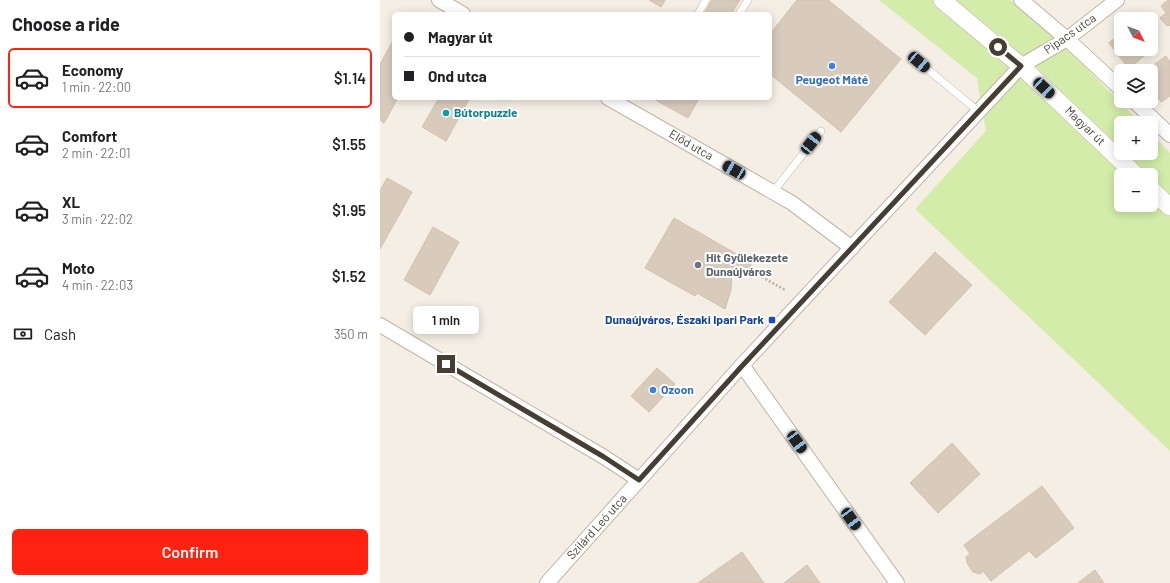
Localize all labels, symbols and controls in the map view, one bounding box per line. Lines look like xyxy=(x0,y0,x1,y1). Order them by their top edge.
street label: Pipacs utca xyxy=(1041,10,1098,56)
north arrow xyxy=(1114,12,1158,56)
map controls xyxy=(1114,12,1158,212)
text: Choose a ride xyxy=(12,13,120,35)
text: Magyar út xyxy=(428,28,493,46)
route start xyxy=(989,38,1007,56)
car xyxy=(906,50,932,74)
icon: car xyxy=(14,60,50,96)
text: Economy xyxy=(62,61,123,79)
marker: Peugeot Máté xyxy=(827,61,837,71)
button: layers xyxy=(1114,64,1158,108)
text: Ond utca xyxy=(428,67,487,85)
text: $1.14 xyxy=(334,69,366,87)
place label: Peugeot Máté xyxy=(796,72,869,86)
car xyxy=(1031,75,1057,101)
text: 1 min · 22:00 xyxy=(62,79,131,95)
street label: Magyar út xyxy=(1063,103,1109,148)
place label: Bútorpuzzle xyxy=(454,105,518,119)
marker: Bútorpuzzle xyxy=(441,108,451,118)
button: + xyxy=(1114,116,1158,160)
icon: car xyxy=(14,126,50,162)
street label: Előd utca xyxy=(667,126,716,162)
text: Comfort xyxy=(62,127,117,145)
car xyxy=(799,130,823,156)
text: $1.55 xyxy=(332,135,366,153)
text: 2 min · 22:01 xyxy=(62,145,130,161)
car xyxy=(721,159,747,181)
button: − xyxy=(1114,168,1158,212)
icon: car xyxy=(14,192,50,228)
text: XL xyxy=(62,193,80,211)
text: $1.95 xyxy=(332,201,366,219)
text: 3 min · 22:02 xyxy=(62,211,133,227)
place label: Hit Gyülekezete Dunaújváros xyxy=(706,250,789,278)
icon: car xyxy=(14,258,50,294)
text: Moto xyxy=(62,259,95,277)
marker: Hit Gyülekezete Dunaújváros xyxy=(693,260,703,270)
text: $1.52 xyxy=(332,267,366,285)
text: 4 min · 22:03 xyxy=(62,277,133,293)
callout: 1 min xyxy=(413,306,479,334)
text: 1 min xyxy=(432,312,460,328)
place label: Dunaújváros, Északi Ipari Park xyxy=(605,312,765,326)
marker: Dunaújváros, Északi Ipari Park xyxy=(767,315,777,325)
icon: cash xyxy=(12,323,34,345)
text: Cash xyxy=(44,325,76,343)
text: 350 m xyxy=(334,326,368,342)
route end xyxy=(437,355,455,373)
place label: Ozoon xyxy=(661,382,694,396)
marker: Ozoon xyxy=(648,385,658,395)
car xyxy=(785,429,809,455)
street label: Szilárd Leó utca xyxy=(563,491,629,562)
car xyxy=(839,506,863,532)
button: Confirm xyxy=(12,529,368,575)

